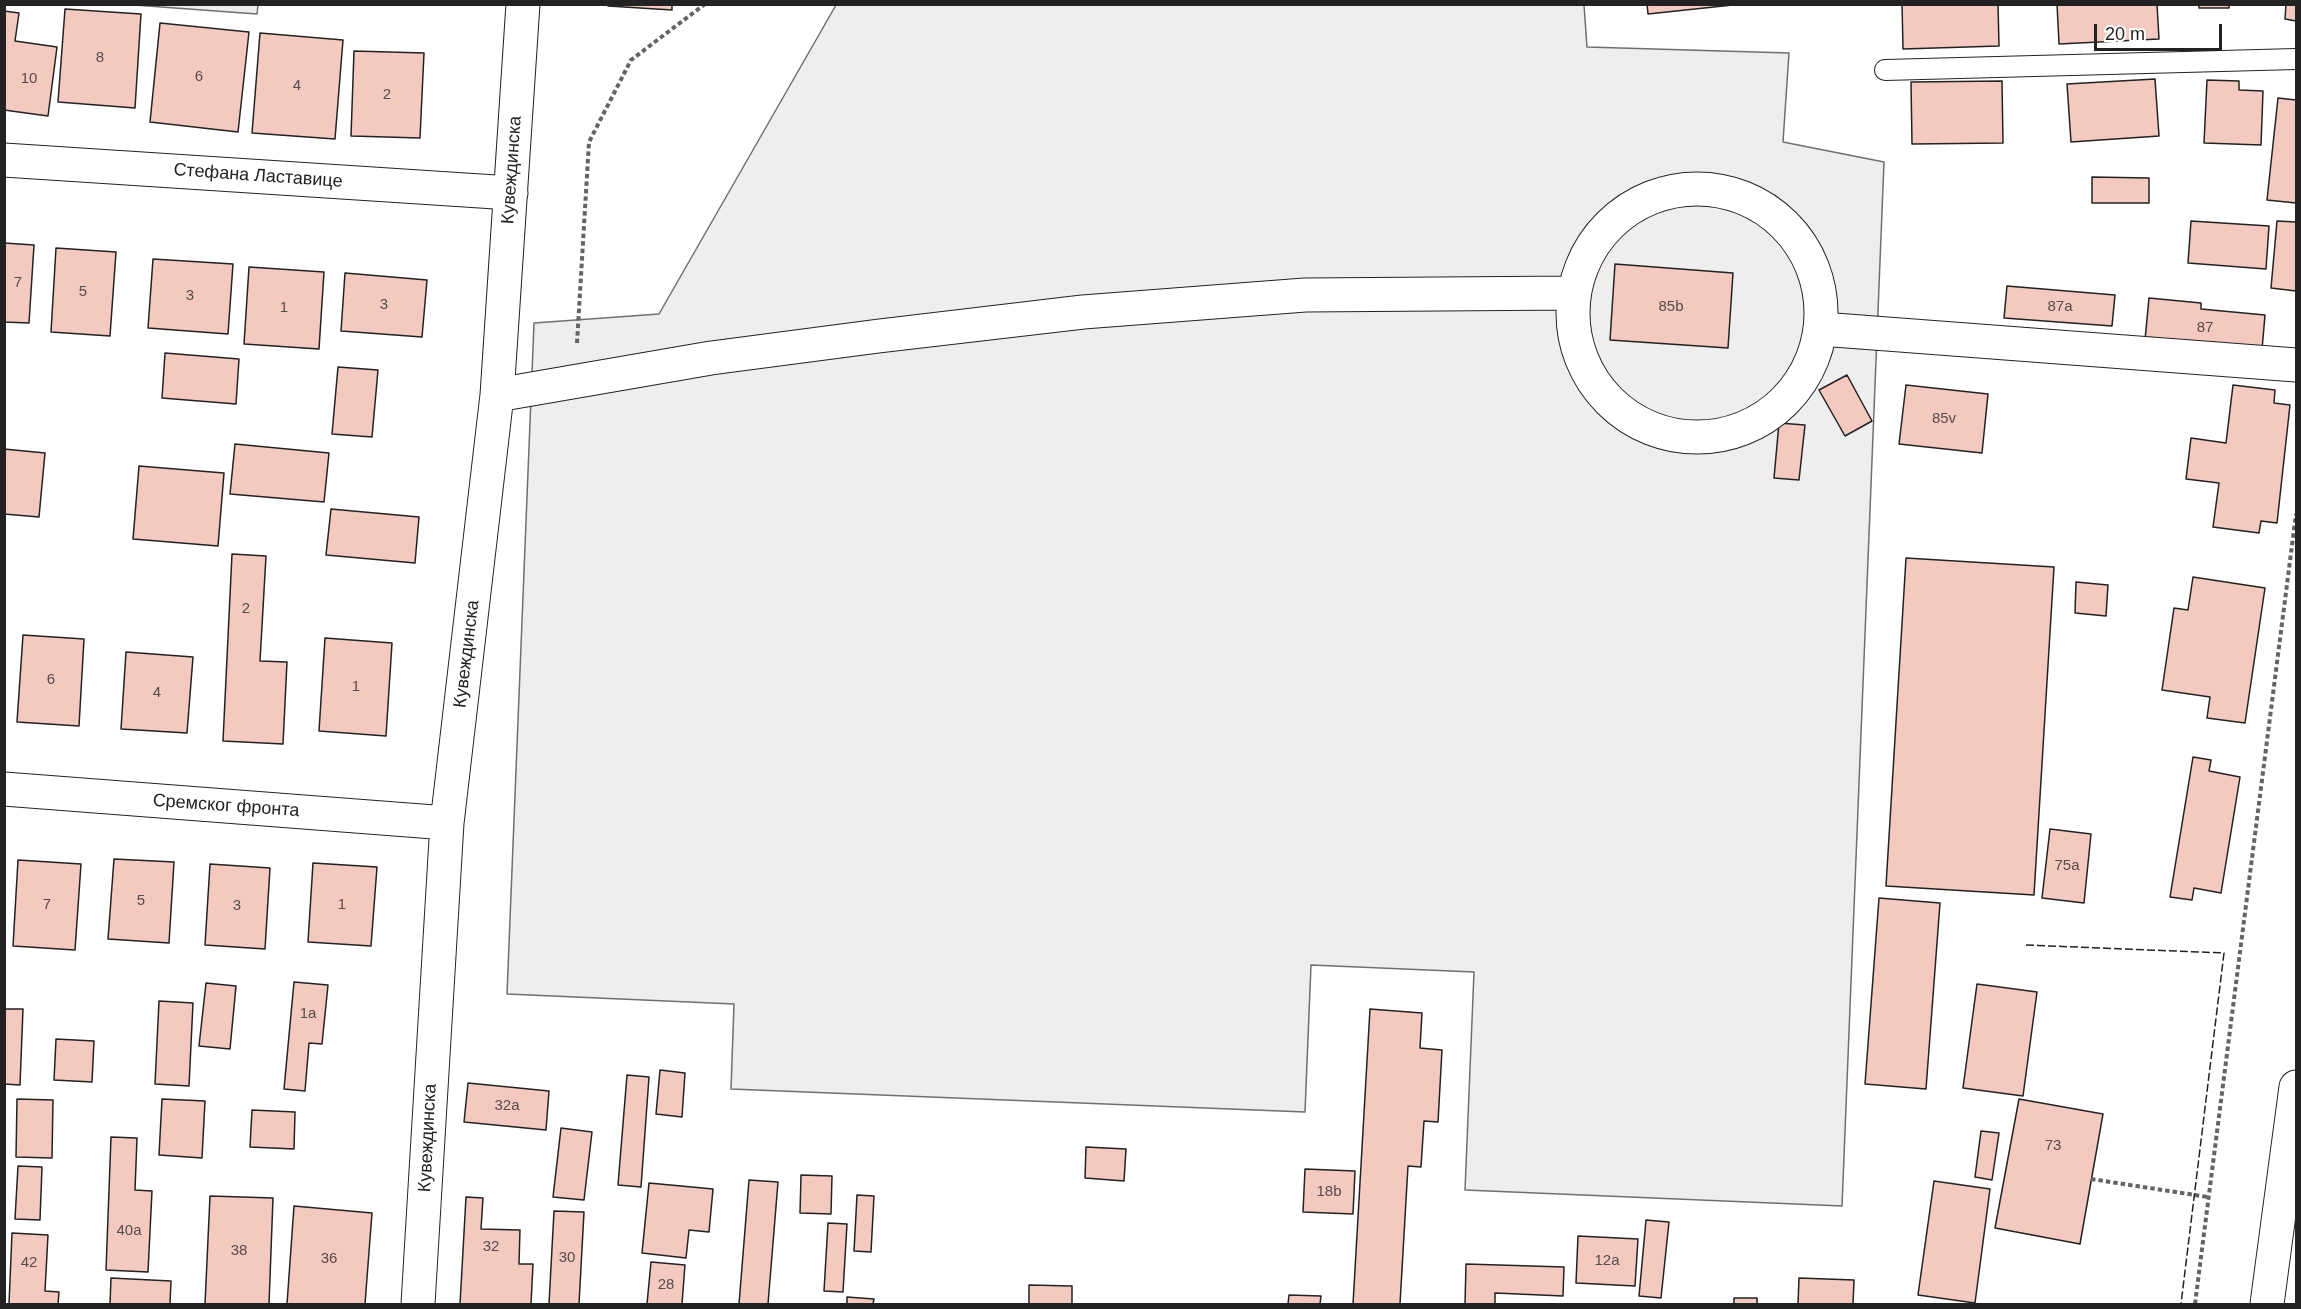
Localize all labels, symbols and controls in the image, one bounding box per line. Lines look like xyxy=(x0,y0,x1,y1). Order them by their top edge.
scale bar xyxy=(2097,12,2224,50)
text: 20 m xyxy=(2105,24,2145,44)
house number: 8 xyxy=(96,49,104,67)
house number: 6 xyxy=(195,68,203,86)
house number: 10 xyxy=(21,70,37,88)
house number: 4 xyxy=(293,77,301,95)
house number: 2 xyxy=(383,86,391,104)
street label: Кувеждинска xyxy=(497,115,527,225)
street label: Стефана Ластавице xyxy=(173,159,343,193)
house number: 7 xyxy=(14,274,22,292)
house number: 5 xyxy=(79,283,87,301)
house number: 3 xyxy=(186,287,194,305)
house number: 3 xyxy=(380,296,388,314)
house number: 85b xyxy=(1658,298,1684,316)
house number: 87a xyxy=(2047,298,2073,316)
house number: 1 xyxy=(280,299,288,317)
house number: 87 xyxy=(2197,319,2213,337)
house number: 85v xyxy=(1932,410,1956,428)
street label: Кувеждинска xyxy=(450,599,484,709)
house number: 2 xyxy=(242,600,250,618)
house number: 6 xyxy=(47,671,55,689)
house number: 1 xyxy=(352,678,360,696)
house number: 4 xyxy=(153,684,161,702)
street label: Сремског фронта xyxy=(152,790,300,822)
house number: 75a xyxy=(2054,857,2080,875)
house number: 5 xyxy=(137,892,145,910)
house number: 7 xyxy=(43,896,51,914)
house number: 1 xyxy=(338,896,346,914)
house number: 3 xyxy=(233,897,241,915)
house number: 1a xyxy=(300,1005,316,1023)
street label: Кувеждинска xyxy=(414,1083,442,1193)
house number: 32a xyxy=(494,1097,520,1115)
house number: 73 xyxy=(2045,1137,2061,1155)
house number: 18b xyxy=(1316,1183,1342,1201)
house number: 40a xyxy=(116,1222,142,1240)
house number: 32 xyxy=(483,1238,499,1256)
house number: 38 xyxy=(231,1242,247,1260)
house number: 30 xyxy=(559,1249,575,1267)
house number: 36 xyxy=(321,1250,337,1268)
house number: 12a xyxy=(1594,1252,1620,1270)
house number: 42 xyxy=(21,1254,37,1272)
house number: 28 xyxy=(658,1276,674,1294)

